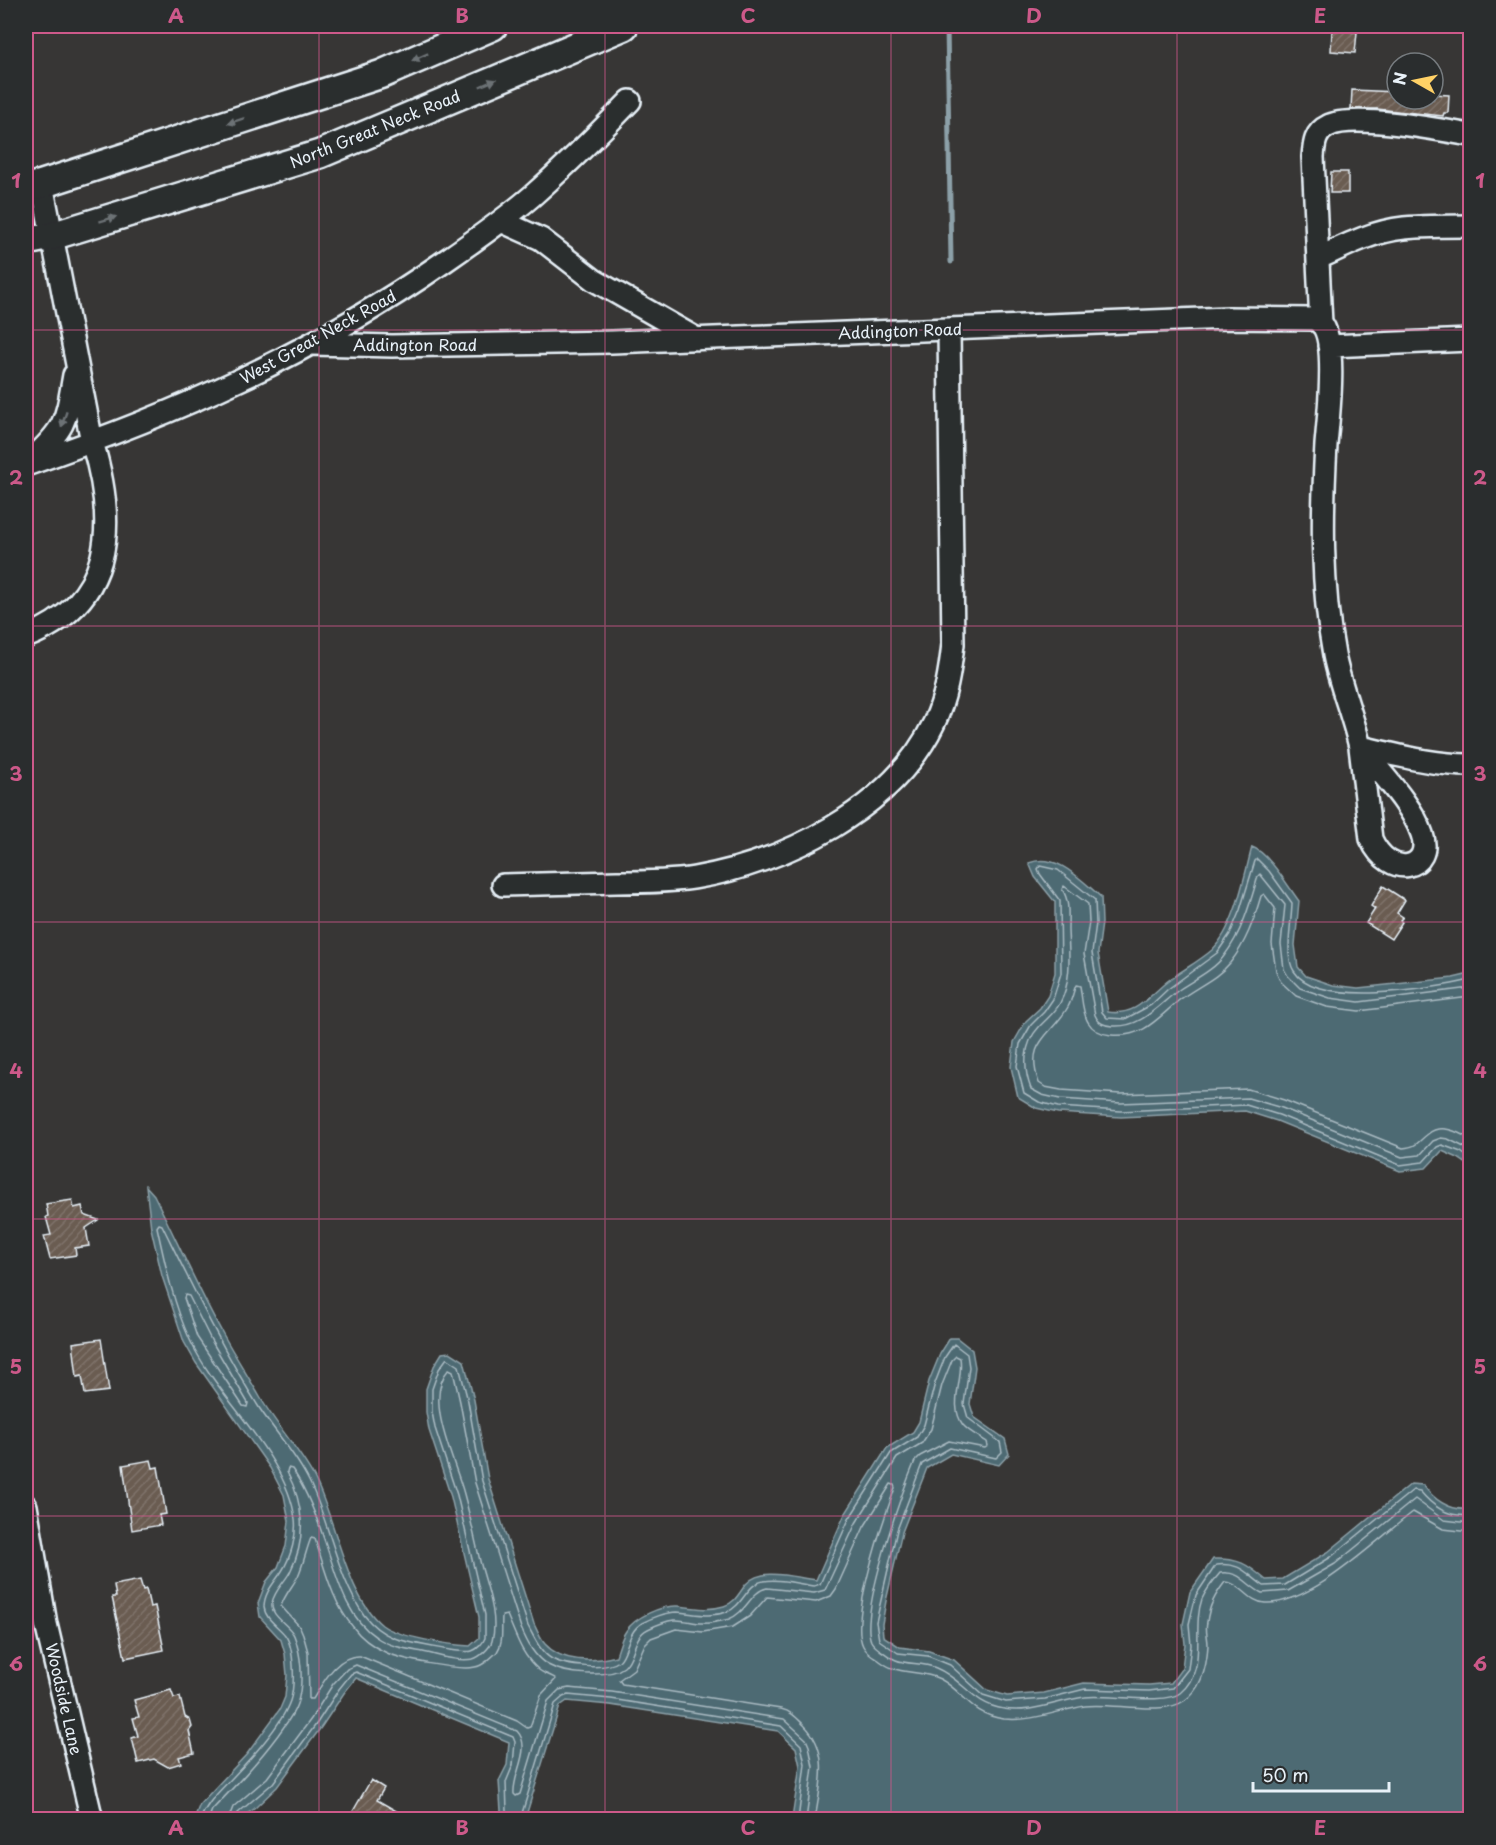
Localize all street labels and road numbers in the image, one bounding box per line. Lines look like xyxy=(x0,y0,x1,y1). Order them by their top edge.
street label: North Great Neck Road xyxy=(286,83,464,173)
street label: West Great Neck Road xyxy=(235,283,400,389)
street label: Addington Road xyxy=(838,316,962,344)
street label: Addington Road xyxy=(353,332,477,356)
street label: Woodside Lane xyxy=(40,1641,89,1757)

